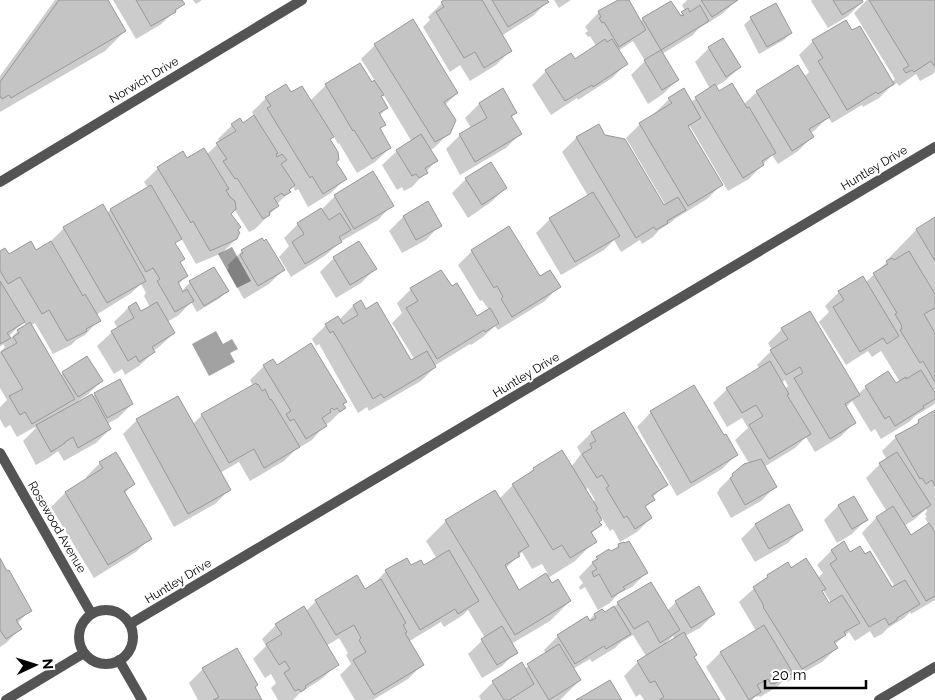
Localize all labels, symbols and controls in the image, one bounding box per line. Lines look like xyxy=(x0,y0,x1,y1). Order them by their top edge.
street label: Norwich Drive xyxy=(107,54,181,106)
street label: Huntley Drive xyxy=(838,143,910,193)
street label: Huntley Drive xyxy=(490,350,562,400)
street label: Rosewood Avenue xyxy=(25,479,89,575)
street label: Huntley Drive xyxy=(142,556,214,606)
north arrow xyxy=(10,640,60,690)
text: N xyxy=(40,658,56,670)
scale bar xyxy=(765,658,866,690)
text: 20 m xyxy=(772,666,807,684)

